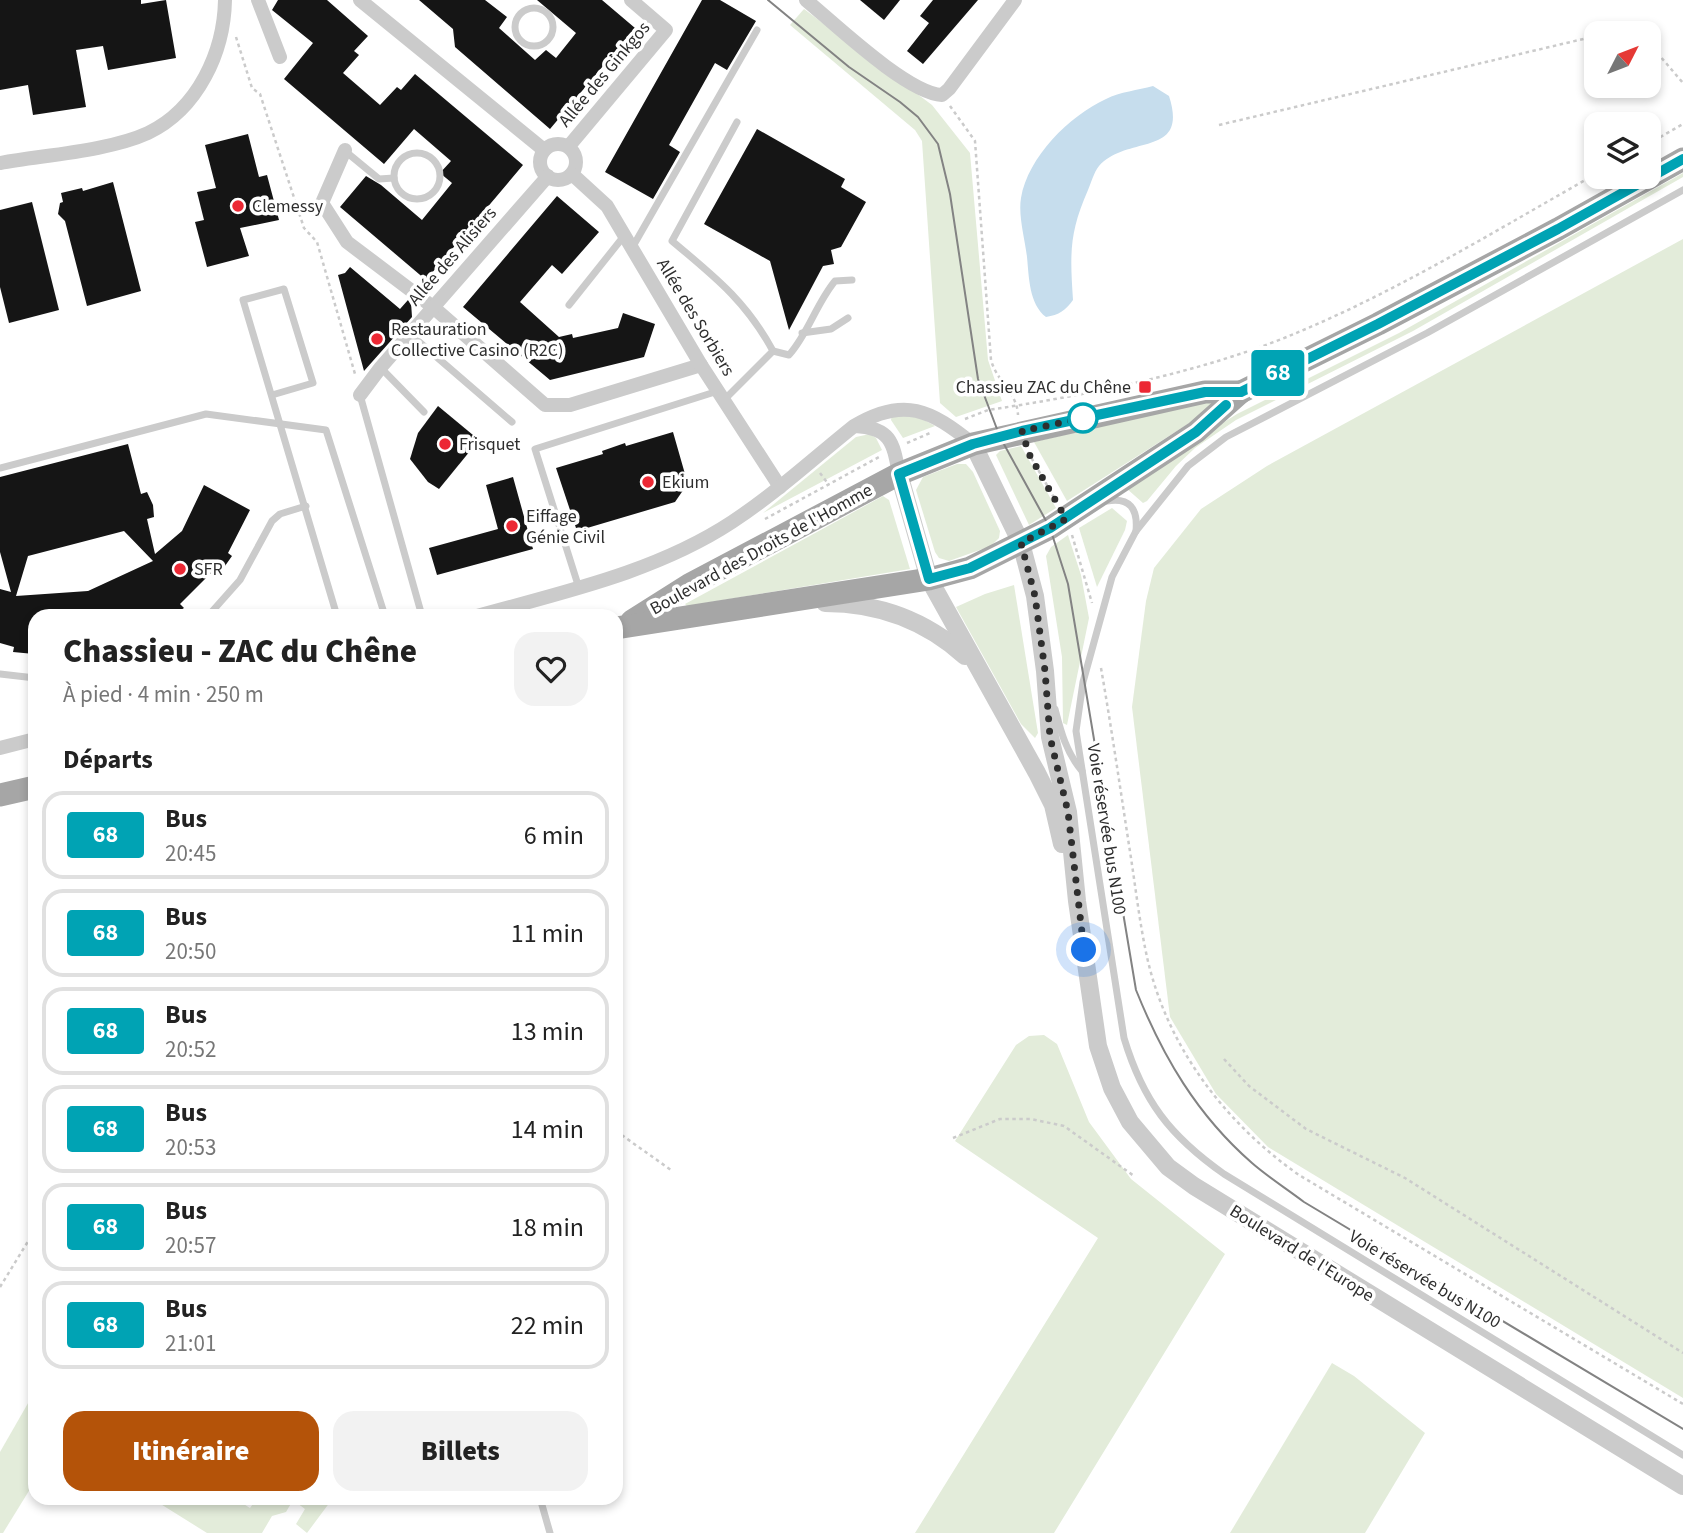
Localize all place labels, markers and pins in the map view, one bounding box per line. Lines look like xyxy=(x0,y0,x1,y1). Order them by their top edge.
place label: Clemessy xyxy=(252,194,324,219)
marker: Clemessy xyxy=(230,198,246,214)
place label: Restauration Collective Casino (R2C) xyxy=(391,317,563,363)
marker: Restauration Collective Casino (R2C) xyxy=(369,331,385,347)
place label: Chassieu ZAC du Chêne xyxy=(956,375,1131,400)
marker: Chassieu ZAC du Chêne xyxy=(1137,379,1153,395)
unlabelled marker xyxy=(1068,403,1098,433)
place label: Frisquet xyxy=(459,432,520,457)
marker: Frisquet xyxy=(437,436,453,452)
place label: Ekium xyxy=(662,470,710,495)
marker: Ekium xyxy=(640,474,656,490)
place label: Eiffage Génie Civil xyxy=(526,504,605,550)
marker: Eiffage Génie Civil xyxy=(504,518,520,534)
place label: SFR xyxy=(194,557,223,582)
marker: SFR xyxy=(172,561,188,577)

